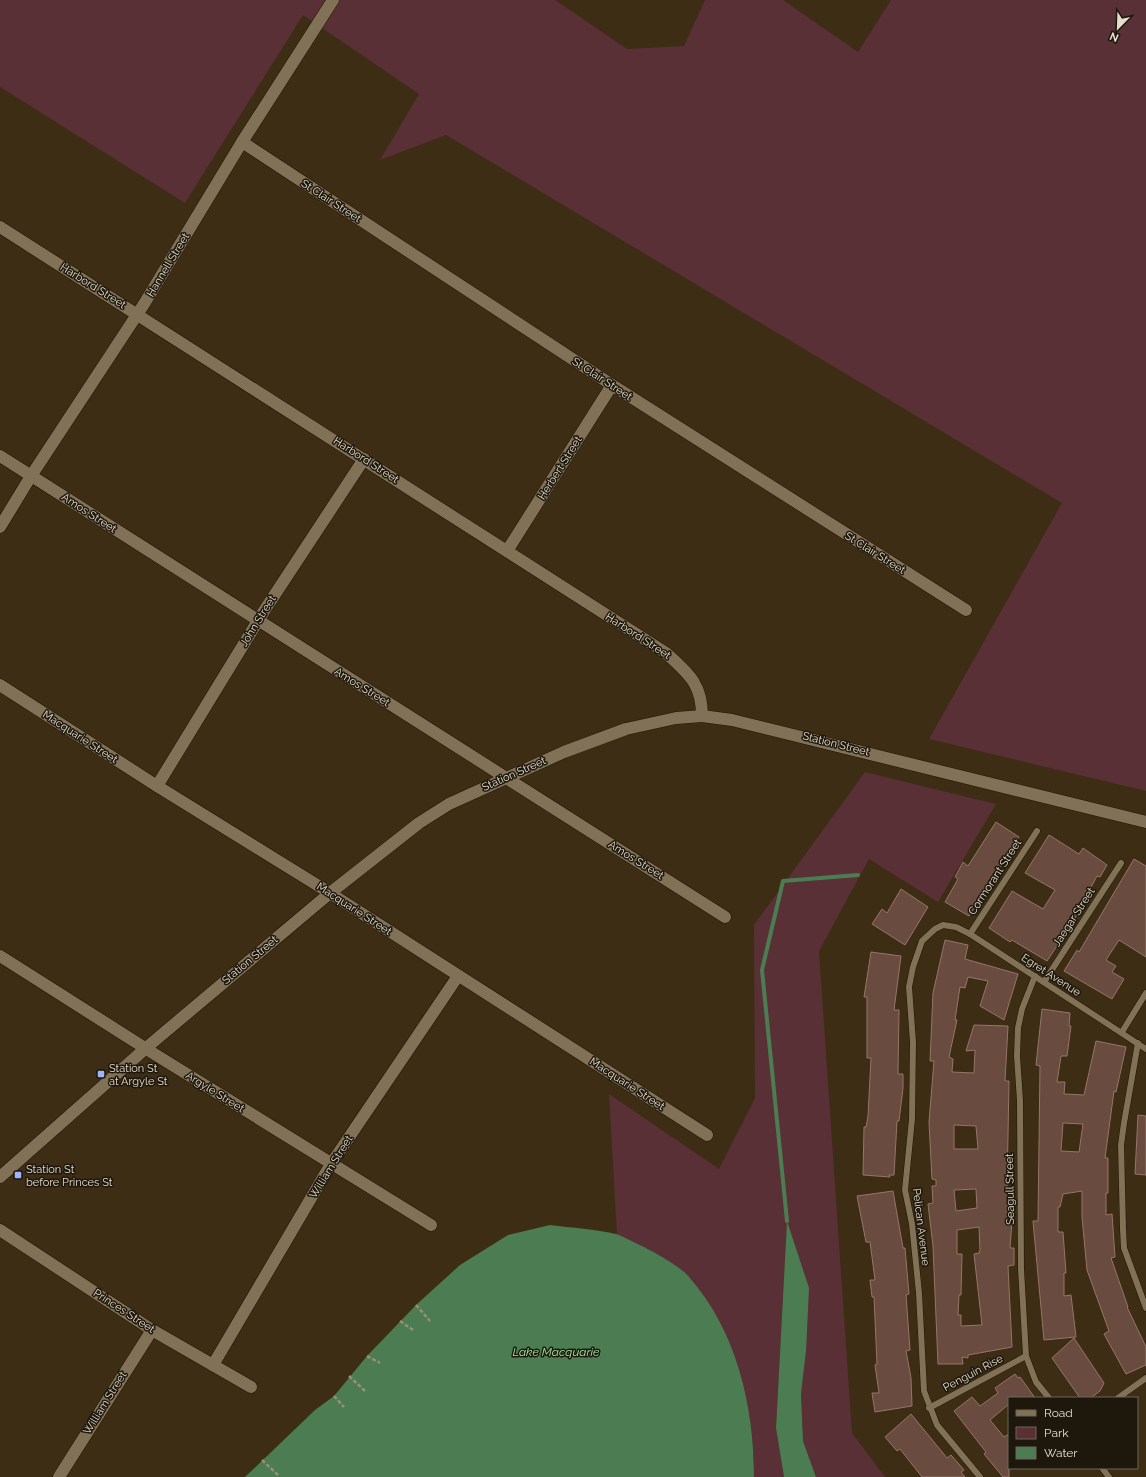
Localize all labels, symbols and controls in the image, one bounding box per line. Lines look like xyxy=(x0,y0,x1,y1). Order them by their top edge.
north arrow xyxy=(1098,8,1138,48)
text: N xyxy=(1108,29,1121,44)
street label: St Clair Street xyxy=(299,177,364,225)
street label: Hannell Street xyxy=(144,230,192,299)
street label: Harbord Street xyxy=(58,261,129,312)
street label: St Clair Street xyxy=(570,355,635,403)
street label: Harbord Street xyxy=(331,434,401,486)
street label: Herbert Street xyxy=(535,434,585,502)
street label: Amos Street xyxy=(59,490,119,536)
street label: St Clair Street xyxy=(842,529,908,577)
street label: John Street xyxy=(237,593,279,649)
street label: Harbord Street xyxy=(603,610,673,662)
street label: Amos Street xyxy=(332,665,392,709)
street label: Macquarie Street xyxy=(40,708,120,766)
street label: Station Street xyxy=(801,729,871,759)
street label: Station Street xyxy=(480,754,548,794)
street label: Cormorant Street xyxy=(966,836,1025,917)
street label: Amos Street xyxy=(606,838,666,882)
street label: Macquarie Street xyxy=(314,880,394,938)
street label: Jaegar Street xyxy=(1050,885,1098,949)
street label: Station Street xyxy=(220,933,281,987)
street label: Egret Avenue xyxy=(1019,951,1084,999)
street label: Macquarie Street xyxy=(587,1055,667,1113)
place label: Station St at Argyle St xyxy=(109,1062,168,1088)
marker: Station St at Argyle St xyxy=(96,1069,106,1079)
street label: Argyle Street xyxy=(183,1069,247,1115)
street label: William Street xyxy=(306,1133,356,1201)
street label: Seagull Street xyxy=(1003,1153,1017,1225)
place label: Station St before Princes St xyxy=(26,1163,113,1189)
marker: Station St before Princes St xyxy=(13,1170,23,1180)
street label: Pelican Avenue xyxy=(910,1187,932,1267)
street label: Princes Street xyxy=(91,1286,157,1336)
water label: Lake Macquarie xyxy=(512,1345,600,1359)
street label: Penguin Rise xyxy=(941,1352,1006,1394)
street label: William Street xyxy=(80,1369,130,1437)
legend xyxy=(1008,1397,1138,1469)
text: Road xyxy=(1044,1406,1073,1420)
text: Park xyxy=(1044,1426,1069,1440)
text: Water xyxy=(1044,1446,1078,1460)

